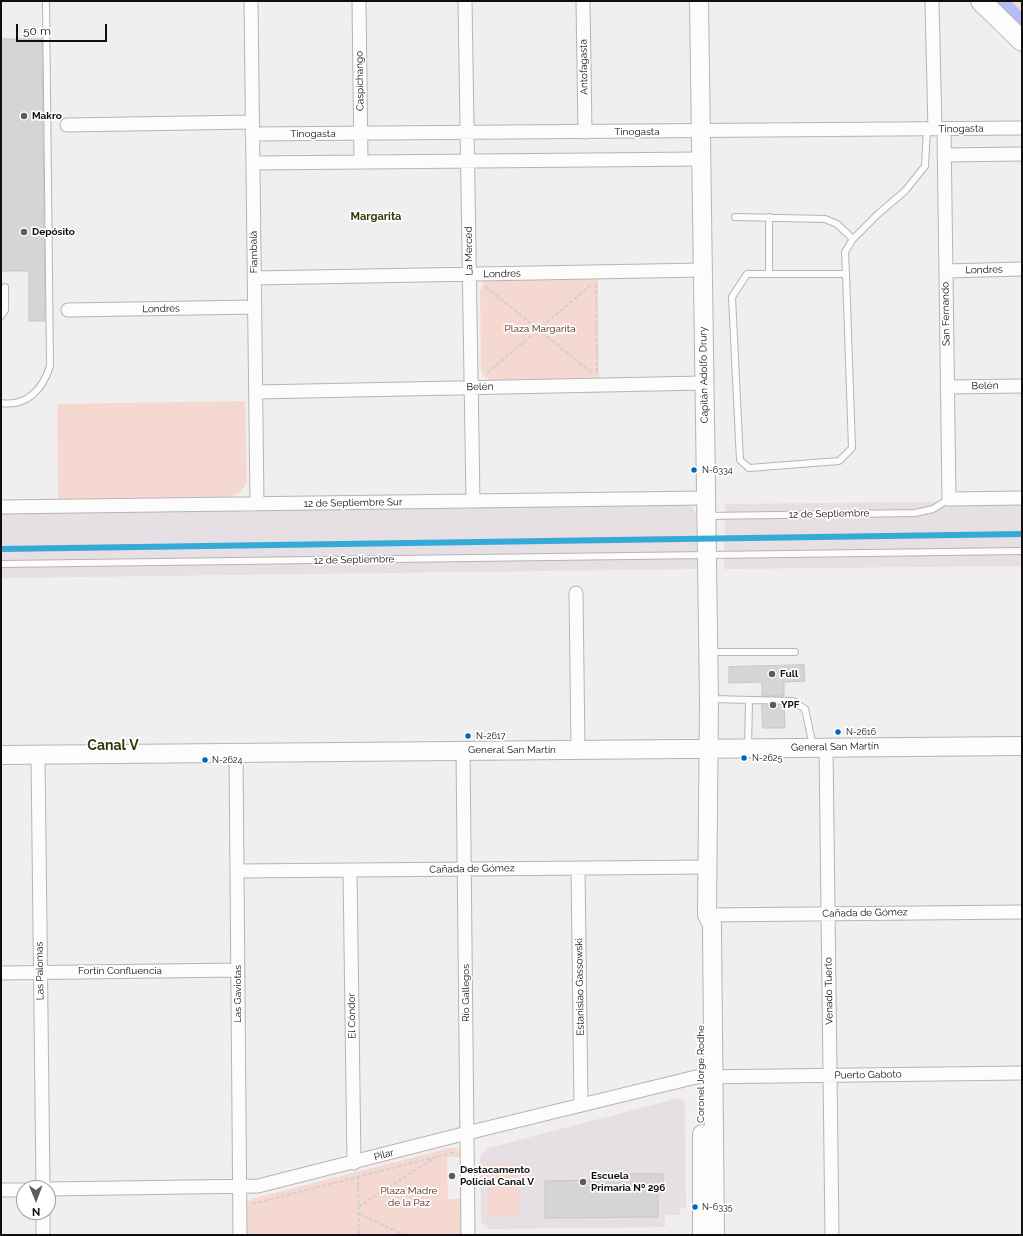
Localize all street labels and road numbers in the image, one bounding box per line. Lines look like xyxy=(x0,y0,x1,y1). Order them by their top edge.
street label: Antofagasta xyxy=(578,39,590,95)
street label: Caspichango xyxy=(353,51,367,111)
street label: Tinogasta xyxy=(938,123,984,135)
street label: Tinogasta xyxy=(614,126,660,138)
street label: Tinogasta xyxy=(290,128,336,140)
street label: La Merced xyxy=(463,226,475,276)
street label: Fiambalá xyxy=(248,231,260,273)
street label: Londres xyxy=(965,264,1003,276)
street label: Londres xyxy=(483,268,521,280)
street label: San Fernando xyxy=(939,282,953,346)
street label: Londres xyxy=(142,303,180,315)
street label: Capitán Adolfo Drury xyxy=(697,327,711,423)
street label: Belén xyxy=(971,380,999,392)
street label: Belén xyxy=(466,381,494,393)
street label: 12 de Septiembre Sur xyxy=(304,496,402,510)
street label: 12 de Septiembre xyxy=(789,507,869,521)
street label: 12 de Septiembre xyxy=(314,553,394,567)
street label: General San Martín xyxy=(791,740,879,754)
street label: General San Martín xyxy=(468,744,556,756)
street label: Cañada de Gómez xyxy=(429,862,515,876)
street label: Cañada de Gómez xyxy=(822,906,908,920)
street label: Estanislao Gassowski xyxy=(573,938,587,1036)
street label: Las Palomas xyxy=(33,942,47,1000)
street label: Venado Tuerto xyxy=(822,957,836,1025)
street label: Río Gallegos xyxy=(460,964,472,1022)
street label: Fortín Confluencia xyxy=(78,965,162,977)
street label: Las Gaviotas xyxy=(232,965,244,1023)
street label: El Cóndor xyxy=(346,993,358,1039)
street label: Coronel Jorge Rodhe xyxy=(695,1025,707,1123)
street label: Puerto Gaboto xyxy=(834,1068,902,1082)
street label: Pilar xyxy=(373,1147,395,1163)

